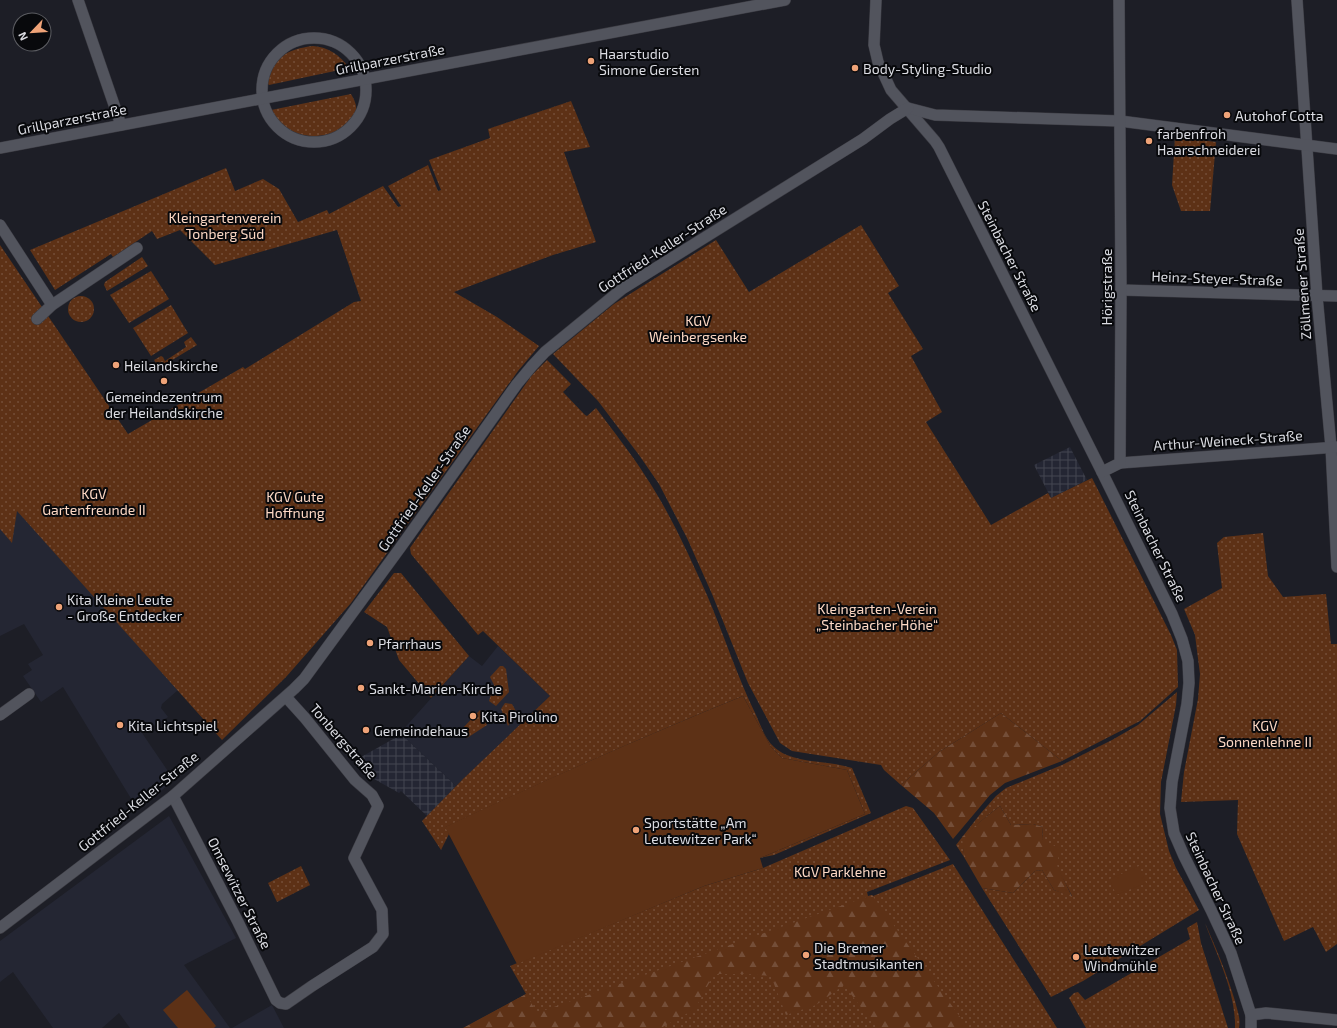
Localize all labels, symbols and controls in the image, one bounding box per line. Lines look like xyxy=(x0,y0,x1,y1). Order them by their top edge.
north arrow xyxy=(12,12,52,52)
text: N xyxy=(15,30,30,43)
street label: Grillparzerstraße xyxy=(334,40,446,78)
place label: Haarstudio Simone Gersten xyxy=(599,45,699,78)
marker: Haarstudio Simone Gersten xyxy=(586,56,596,66)
place label: Body-Styling-Studio xyxy=(863,60,992,77)
marker: Body-Styling-Studio xyxy=(850,63,860,73)
street label: Grillparzerstraße xyxy=(16,100,128,138)
place label: Autohof Cotta xyxy=(1235,107,1324,124)
marker: Autohof Cotta xyxy=(1222,110,1232,120)
place label: farbenfroh Haarschneiderei xyxy=(1157,125,1261,158)
marker: farbenfroh Haarschneiderei xyxy=(1144,136,1154,146)
street label: Steinbacher Straße xyxy=(975,198,1045,314)
street label: Gottfried-Keller-Straße xyxy=(595,200,729,296)
park label: Kleingartenverein Tonberg Süd xyxy=(169,209,282,242)
street label: Zöllmener Straße xyxy=(1290,228,1314,340)
street label: Hörigstraße xyxy=(1098,249,1115,325)
street label: Heinz-Steyer-Straße xyxy=(1151,267,1283,289)
park label: KGV Weinbergsenke xyxy=(649,312,747,345)
place label: Heilandskirche xyxy=(124,357,218,374)
marker: Heilandskirche xyxy=(111,360,121,370)
marker: Gemeindezentrum der Heilandskirche xyxy=(159,376,169,386)
place label: Gemeindezentrum der Heilandskirche xyxy=(105,388,223,421)
street label: Gottfried-Keller-Straße xyxy=(374,422,474,554)
street label: Arthur-Weineck-Straße xyxy=(1153,426,1303,454)
park label: KGV Gartenfreunde II xyxy=(42,485,146,518)
street label: Steinbacher Straße xyxy=(1122,487,1190,605)
park label: KGV Gute Hoffnung xyxy=(265,488,325,521)
place label: Kita Kleine Leute - Große Entdecker xyxy=(67,591,183,624)
park label: Kleingarten-Verein „Steinbacher Höhe“ xyxy=(816,600,938,633)
marker: Kita Kleine Leute - Große Entdecker xyxy=(54,602,64,612)
place label: Pfarrhaus xyxy=(378,635,441,652)
marker: Pfarrhaus xyxy=(365,638,375,648)
place label: Sankt-Marien-Kirche xyxy=(369,680,502,697)
marker: Sankt-Marien-Kirche xyxy=(356,683,366,693)
street label: Tonbergstraße xyxy=(307,700,381,782)
place label: Kita Pirolino xyxy=(481,708,558,725)
marker: Kita Pirolino xyxy=(468,711,478,721)
place label: Kita Lichtspiel xyxy=(128,717,218,734)
park label: KGV Sonnenlehne II xyxy=(1218,717,1312,750)
marker: Kita Lichtspiel xyxy=(115,720,125,730)
place label: Gemeindehaus xyxy=(374,722,468,739)
marker: Gemeindehaus xyxy=(361,725,371,735)
street label: Gottfried-Keller-Straße xyxy=(75,747,201,855)
place label: Sportstätte „Am Leutewitzer Park“ xyxy=(644,814,757,847)
marker: Sportstätte „Am Leutewitzer Park“ xyxy=(631,825,641,835)
street label: Steinbacher Straße xyxy=(1182,829,1250,947)
street label: Omsewitzer Straße xyxy=(204,834,276,952)
park label: KGV Parklehne xyxy=(794,863,886,880)
place label: Die Bremer Stadtmusikanten xyxy=(814,939,923,972)
place label: Leutewitzer Windmühle xyxy=(1084,941,1161,974)
marker: Die Bremer Stadtmusikanten xyxy=(801,950,811,960)
marker: Leutewitzer Windmühle xyxy=(1071,952,1081,962)

